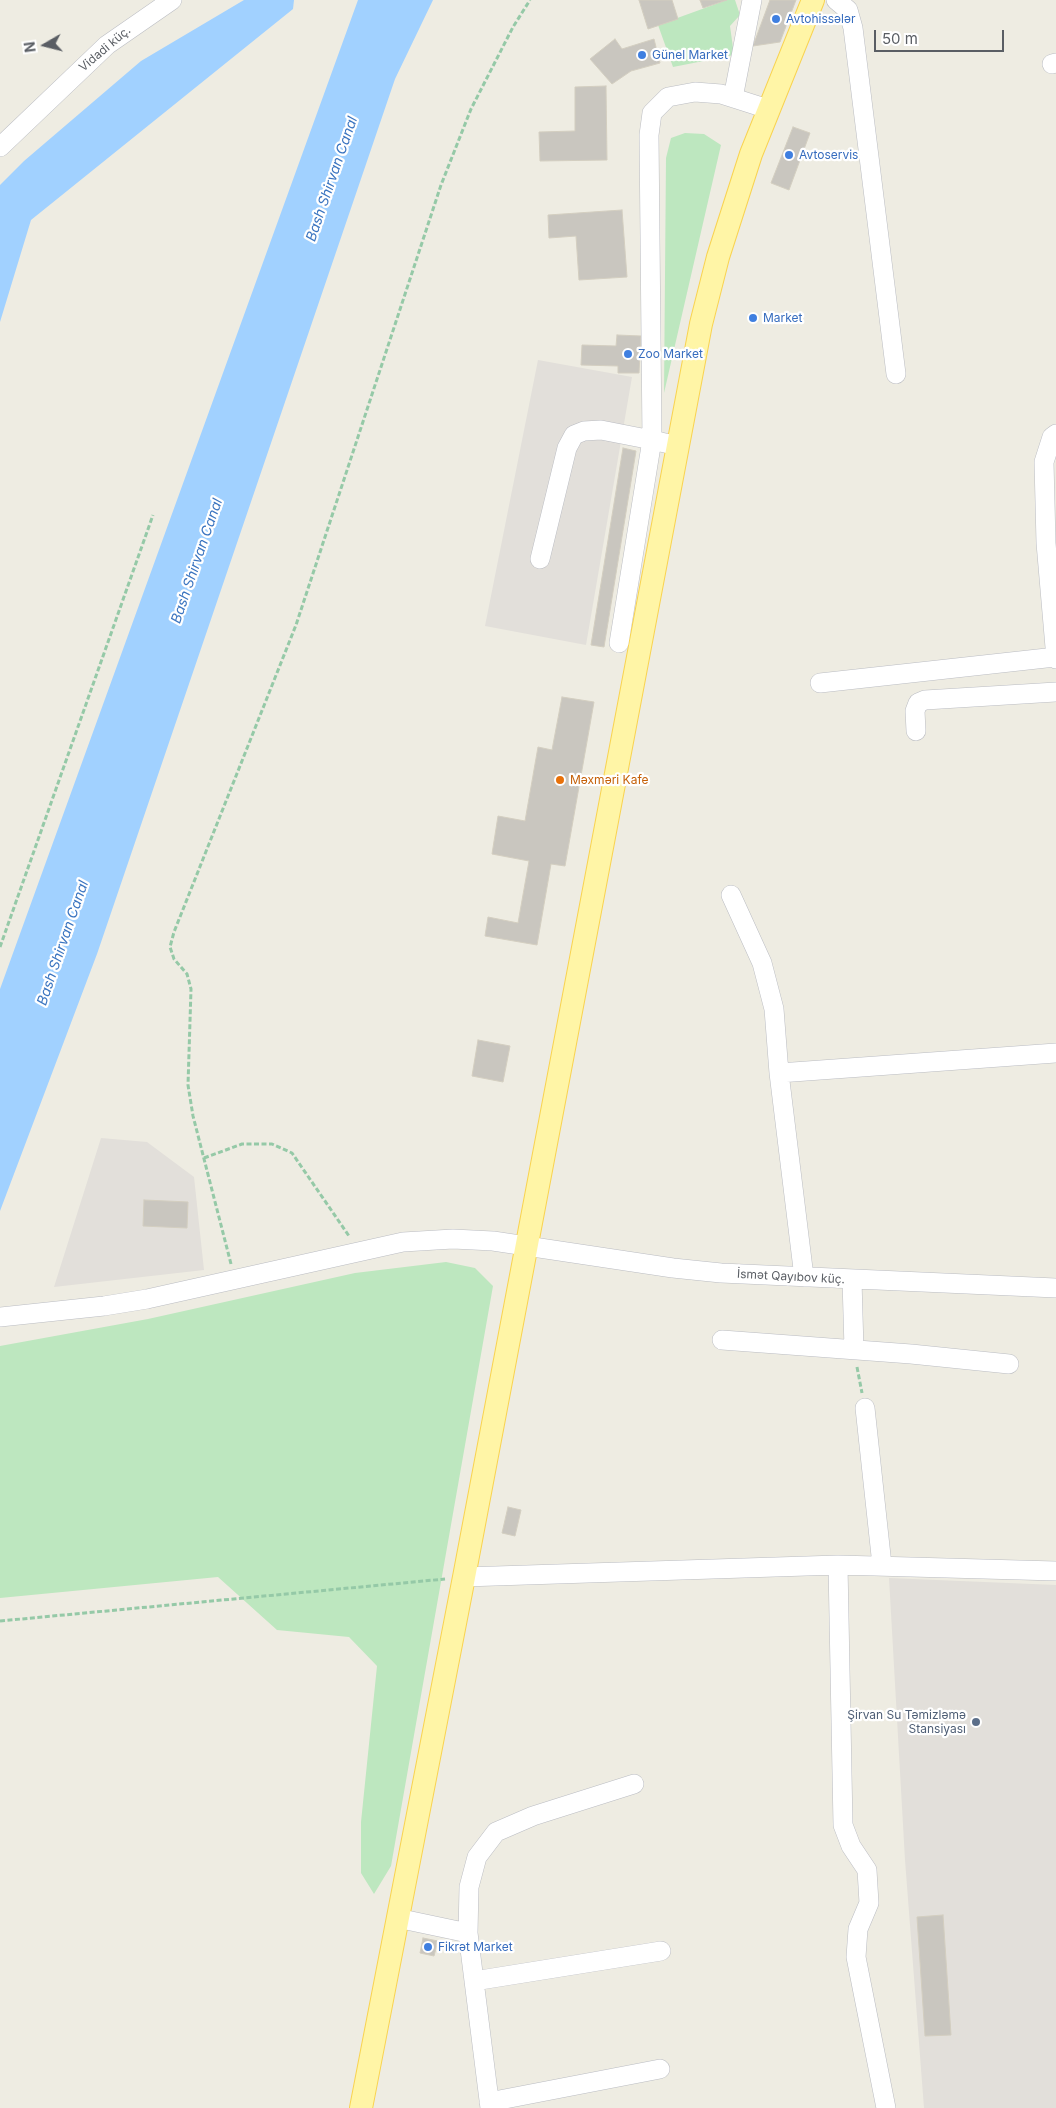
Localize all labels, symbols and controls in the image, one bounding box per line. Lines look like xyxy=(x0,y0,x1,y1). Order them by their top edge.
place label: Avtohissələr xyxy=(786,12,855,26)
marker: Avtohissələr xyxy=(770,13,782,25)
north arrow xyxy=(20,20,70,70)
scale bar xyxy=(876,20,1006,52)
street label: Vidadi küç. xyxy=(76,23,134,75)
text: 50 m xyxy=(882,29,918,48)
text: N xyxy=(20,41,39,54)
place label: Günel Market xyxy=(652,48,728,62)
marker: Günel Market xyxy=(636,49,648,61)
water label: Bash Shirvan Canal xyxy=(303,114,361,244)
place label: Avtoservis xyxy=(799,148,858,162)
marker: Avtoservis xyxy=(783,149,795,161)
place label: Market xyxy=(763,311,803,325)
marker: Market xyxy=(747,312,759,324)
place label: Zoo Market xyxy=(638,347,703,361)
marker: Zoo Market xyxy=(622,348,634,360)
water label: Bash Shirvan Canal xyxy=(168,496,226,626)
place label: Məxməri Kafe xyxy=(570,773,648,787)
marker: Məxməri Kafe xyxy=(554,774,566,786)
water label: Bash Shirvan Canal xyxy=(34,878,92,1008)
street label: İsmət Qayıbov küç. xyxy=(737,1267,845,1287)
place label: Şirvan Su Təmizləmə Stansiyası xyxy=(847,1708,966,1736)
marker: Şirvan Su Təmizləmə Stansiyası xyxy=(970,1716,982,1728)
place label: Fikrət Market xyxy=(438,1940,513,1954)
marker: Fikrət Market xyxy=(422,1941,434,1953)

